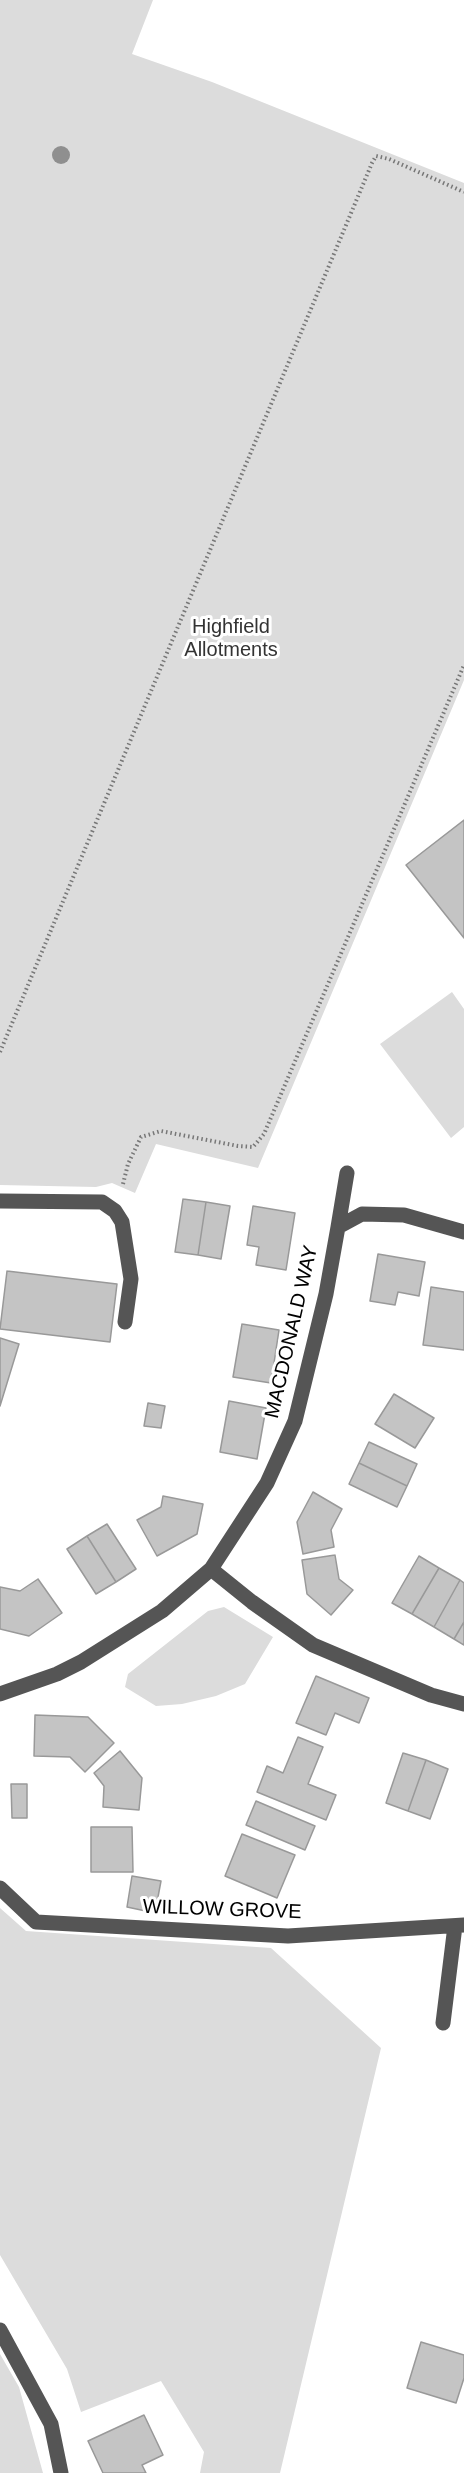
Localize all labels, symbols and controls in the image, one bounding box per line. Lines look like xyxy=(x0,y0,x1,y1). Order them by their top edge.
park label: Highfield Allotments xyxy=(184,615,278,662)
street label: MACDONALD WAY xyxy=(260,1243,324,1421)
street label: WILLOW GROVE xyxy=(142,1895,302,1925)

